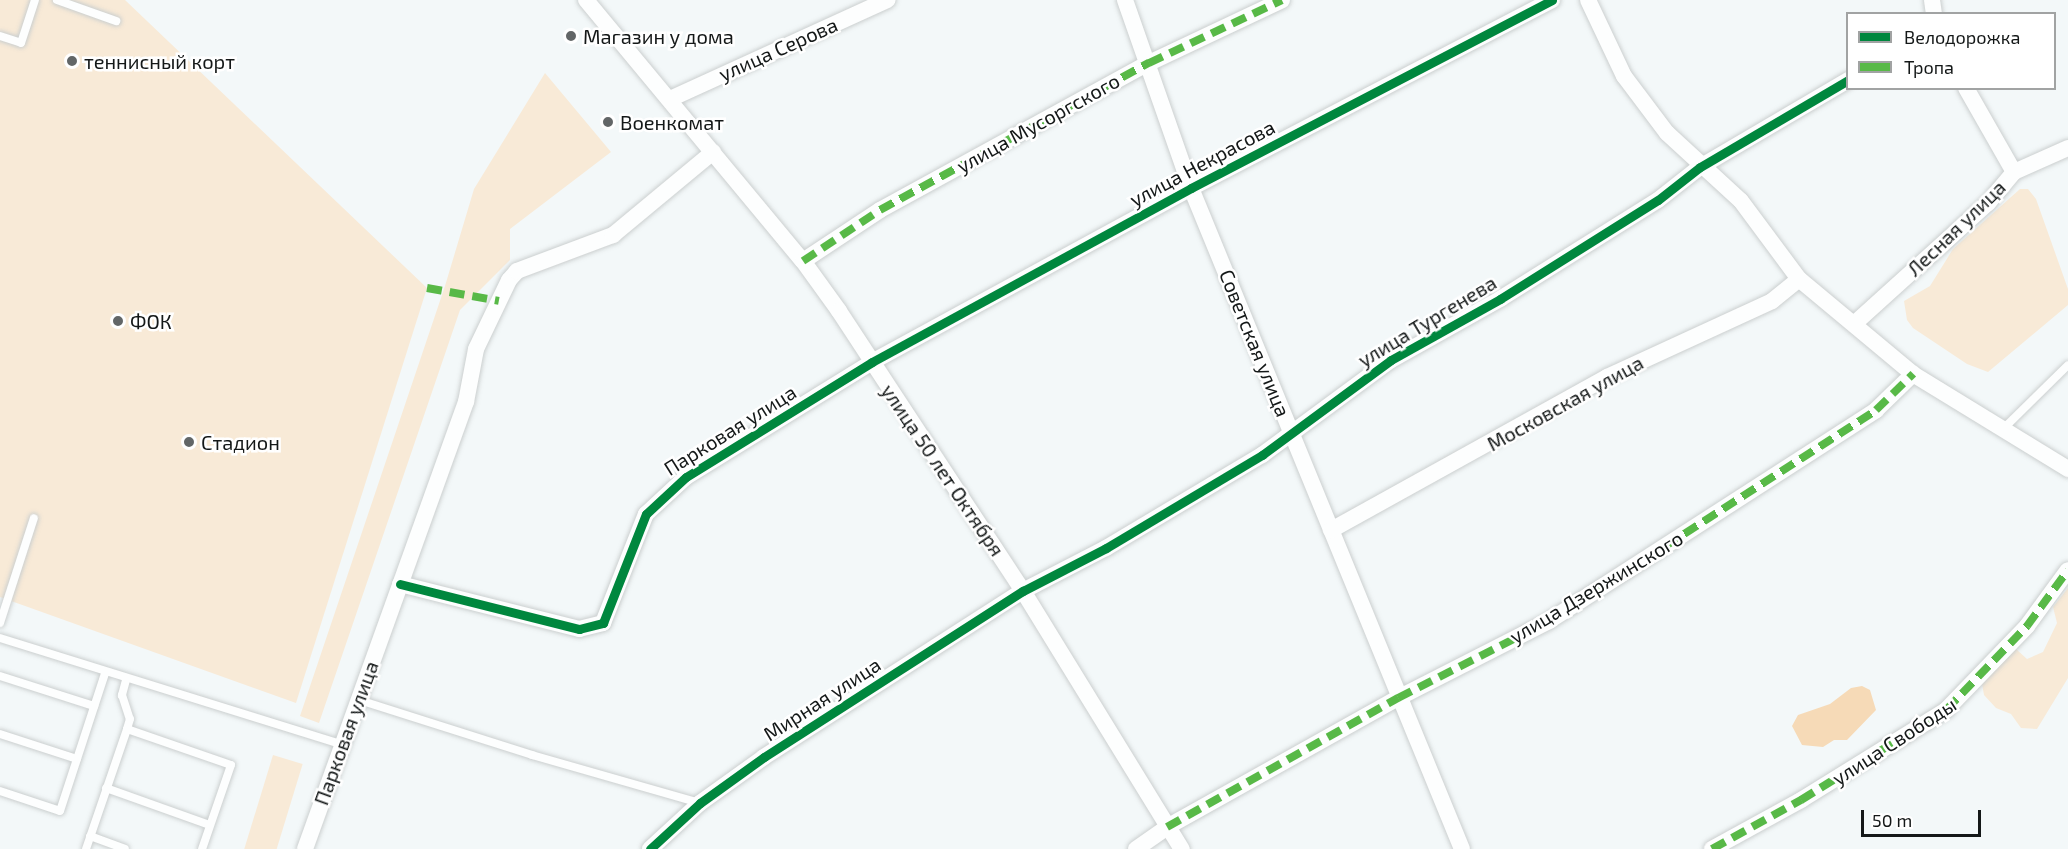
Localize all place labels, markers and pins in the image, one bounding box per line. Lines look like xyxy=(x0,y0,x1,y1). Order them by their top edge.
place label: Магазин у дома xyxy=(583,24,734,48)
marker: Магазин у дома xyxy=(564,29,578,43)
place label: теннисный корт xyxy=(84,49,235,73)
marker: теннисный корт xyxy=(65,54,79,68)
place label: Военкомат xyxy=(620,110,724,134)
marker: Военкомат xyxy=(601,115,615,129)
place label: ФОК xyxy=(130,309,172,333)
marker: ФОК xyxy=(111,314,125,328)
place label: Стадион xyxy=(201,430,280,454)
marker: Стадион xyxy=(182,435,196,449)

